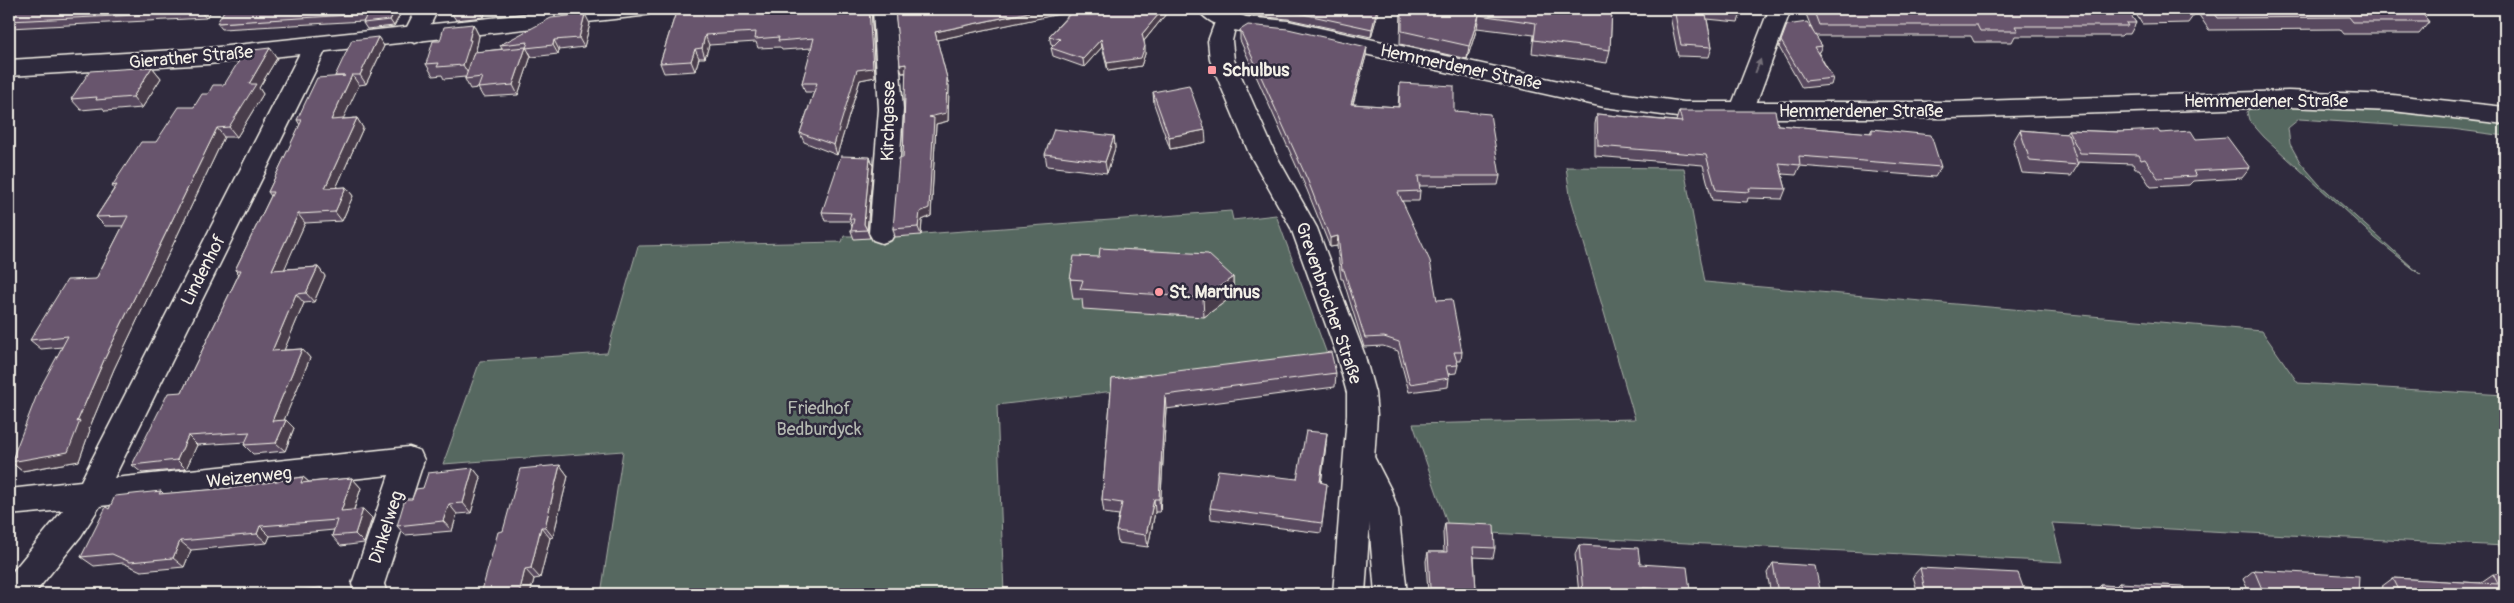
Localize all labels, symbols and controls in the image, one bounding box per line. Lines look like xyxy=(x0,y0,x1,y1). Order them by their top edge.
street label: Hemmerdener Straße xyxy=(1378,39,1544,96)
street label: Gierather Straße xyxy=(128,41,254,74)
one-way arrow xyxy=(1754,58,1762,73)
place label: Schulbus xyxy=(1222,59,1290,82)
marker: Schulbus xyxy=(1206,64,1218,76)
street label: Kirchgasse xyxy=(876,80,901,161)
street label: Hemmerdener Straße xyxy=(2184,90,2348,113)
street label: Hemmerdener Straße xyxy=(1779,100,1943,123)
street label: Grevenbroicher Straße xyxy=(1290,219,1367,387)
street label: Lindenhof xyxy=(176,230,231,310)
place label: St. Martinus xyxy=(1169,281,1261,304)
marker: St. Martinus xyxy=(1153,286,1165,298)
park label: Friedhof Bedburdyck xyxy=(777,397,862,441)
street label: Weizenweg xyxy=(205,462,293,493)
street label: Dinkelweg xyxy=(364,488,409,566)

